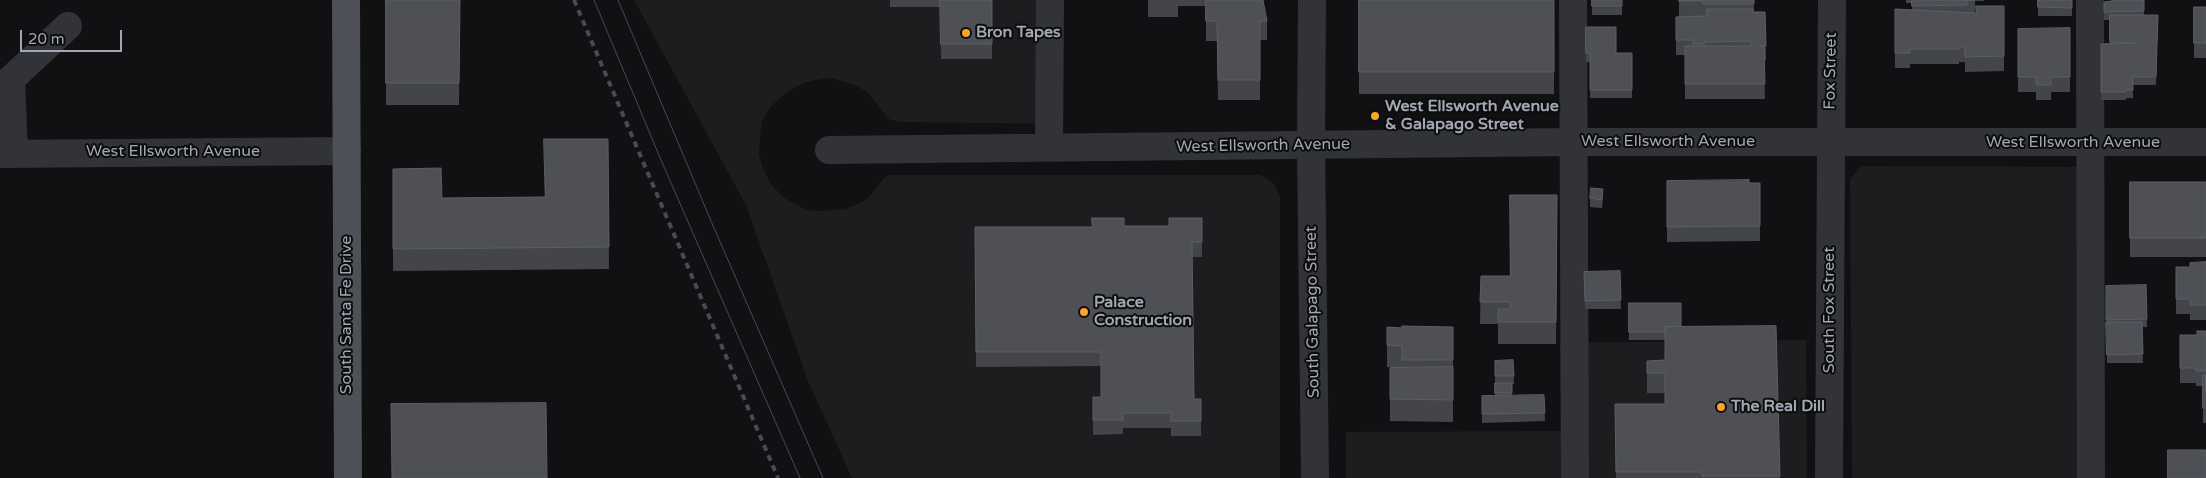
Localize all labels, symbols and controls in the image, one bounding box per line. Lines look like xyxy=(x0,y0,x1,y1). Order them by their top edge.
scale bar xyxy=(22,20,125,52)
place label: Bron Tapes xyxy=(976,23,1061,43)
marker: Bron Tapes xyxy=(960,27,972,39)
text: 20 m xyxy=(28,30,65,48)
street label: Fox Street xyxy=(1821,32,1841,110)
place label: West Ellsworth Avenue & Galapago Street xyxy=(1385,97,1559,135)
marker: West Ellsworth Avenue & Galapago Street xyxy=(1369,110,1381,122)
street label: West Ellsworth Avenue xyxy=(1581,132,1755,152)
street label: West Ellsworth Avenue xyxy=(1986,133,2160,153)
street label: West Ellsworth Avenue xyxy=(1176,135,1350,157)
street label: West Ellsworth Avenue xyxy=(86,142,260,162)
street label: South Galapago Street xyxy=(1302,226,1324,398)
street label: South Santa Fe Drive xyxy=(337,236,357,394)
street label: South Fox Street xyxy=(1820,247,1840,373)
place label: Palace Construction xyxy=(1094,293,1192,331)
marker: Palace Construction xyxy=(1078,306,1090,318)
place label: The Real Dill xyxy=(1731,397,1825,417)
marker: The Real Dill xyxy=(1715,401,1727,413)

